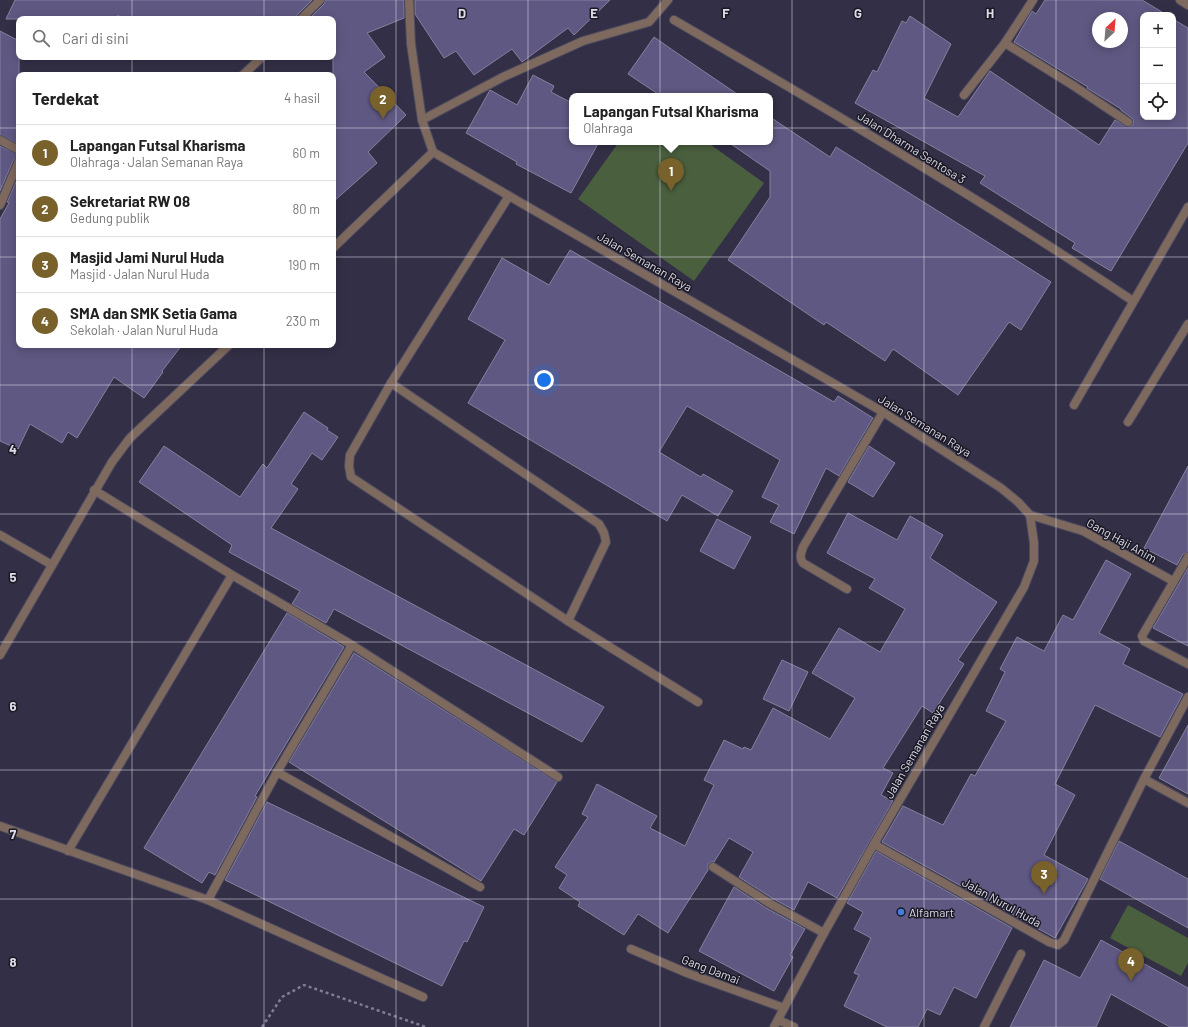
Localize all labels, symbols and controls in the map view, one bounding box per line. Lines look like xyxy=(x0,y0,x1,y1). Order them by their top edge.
text: D xyxy=(458,5,466,21)
text: E xyxy=(590,5,598,21)
text: F xyxy=(722,5,730,21)
text: G xyxy=(854,5,862,21)
text: H xyxy=(986,5,994,21)
north arrow xyxy=(1092,12,1128,48)
map controls xyxy=(1140,12,1176,120)
button: + xyxy=(1140,12,1176,48)
search box xyxy=(16,16,336,60)
icon: search xyxy=(30,27,52,49)
text: Cari di sini xyxy=(62,29,129,47)
button: − xyxy=(1140,48,1176,84)
button: locate xyxy=(1140,84,1176,120)
pin: 2 xyxy=(370,86,396,119)
text: Terdekat xyxy=(32,88,99,108)
text: 4 hasil xyxy=(284,90,320,106)
popup xyxy=(569,93,773,145)
text: Lapangan Futsal Kharisma xyxy=(583,102,759,120)
street label: Jalan Dharma Sentosa 3 xyxy=(855,108,969,186)
text: Olahraga xyxy=(583,120,633,136)
text: Lapangan Futsal Kharisma xyxy=(70,136,246,154)
text: 1 xyxy=(43,145,47,161)
text: 60 m xyxy=(293,145,320,161)
text: Olahraga · Jalan Semanan Raya xyxy=(70,154,243,170)
pin: 1 xyxy=(658,158,684,191)
text: Sekretariat RW 08 xyxy=(70,192,190,210)
text: 2 xyxy=(41,201,49,217)
text: 80 m xyxy=(293,201,320,217)
text: Gedung publik xyxy=(70,210,150,226)
street label: Jalan Semanan Raya xyxy=(595,228,695,294)
text: Masjid Jami Nurul Huda xyxy=(70,248,224,266)
text: 3 xyxy=(41,257,49,273)
text: 190 m xyxy=(288,257,320,273)
text: Masjid · Jalan Nurul Huda xyxy=(70,266,209,282)
text: SMA dan SMK Setia Gama xyxy=(70,304,237,322)
text: 4 xyxy=(41,313,49,329)
text: 230 m xyxy=(286,313,320,329)
text: Sekolah · Jalan Nurul Huda xyxy=(70,322,218,338)
your location xyxy=(534,370,554,390)
street label: Jalan Semanan Raya xyxy=(876,391,974,459)
text: 4 xyxy=(9,441,17,457)
street label: Gang Haji Anim xyxy=(1085,515,1159,565)
text: 5 xyxy=(9,569,17,585)
text: 6 xyxy=(10,698,17,714)
street label: Jalan Semanan Raya xyxy=(881,701,947,801)
text: 7 xyxy=(10,826,17,842)
pin: 3 xyxy=(1031,861,1057,894)
street label: Jalan Nurul Huda xyxy=(960,874,1044,930)
place label: Alfamart xyxy=(909,905,954,919)
marker: Alfamart xyxy=(896,907,906,917)
pin: 4 xyxy=(1118,948,1144,981)
street label: Gang Damai xyxy=(680,951,742,987)
text: 8 xyxy=(9,954,17,970)

